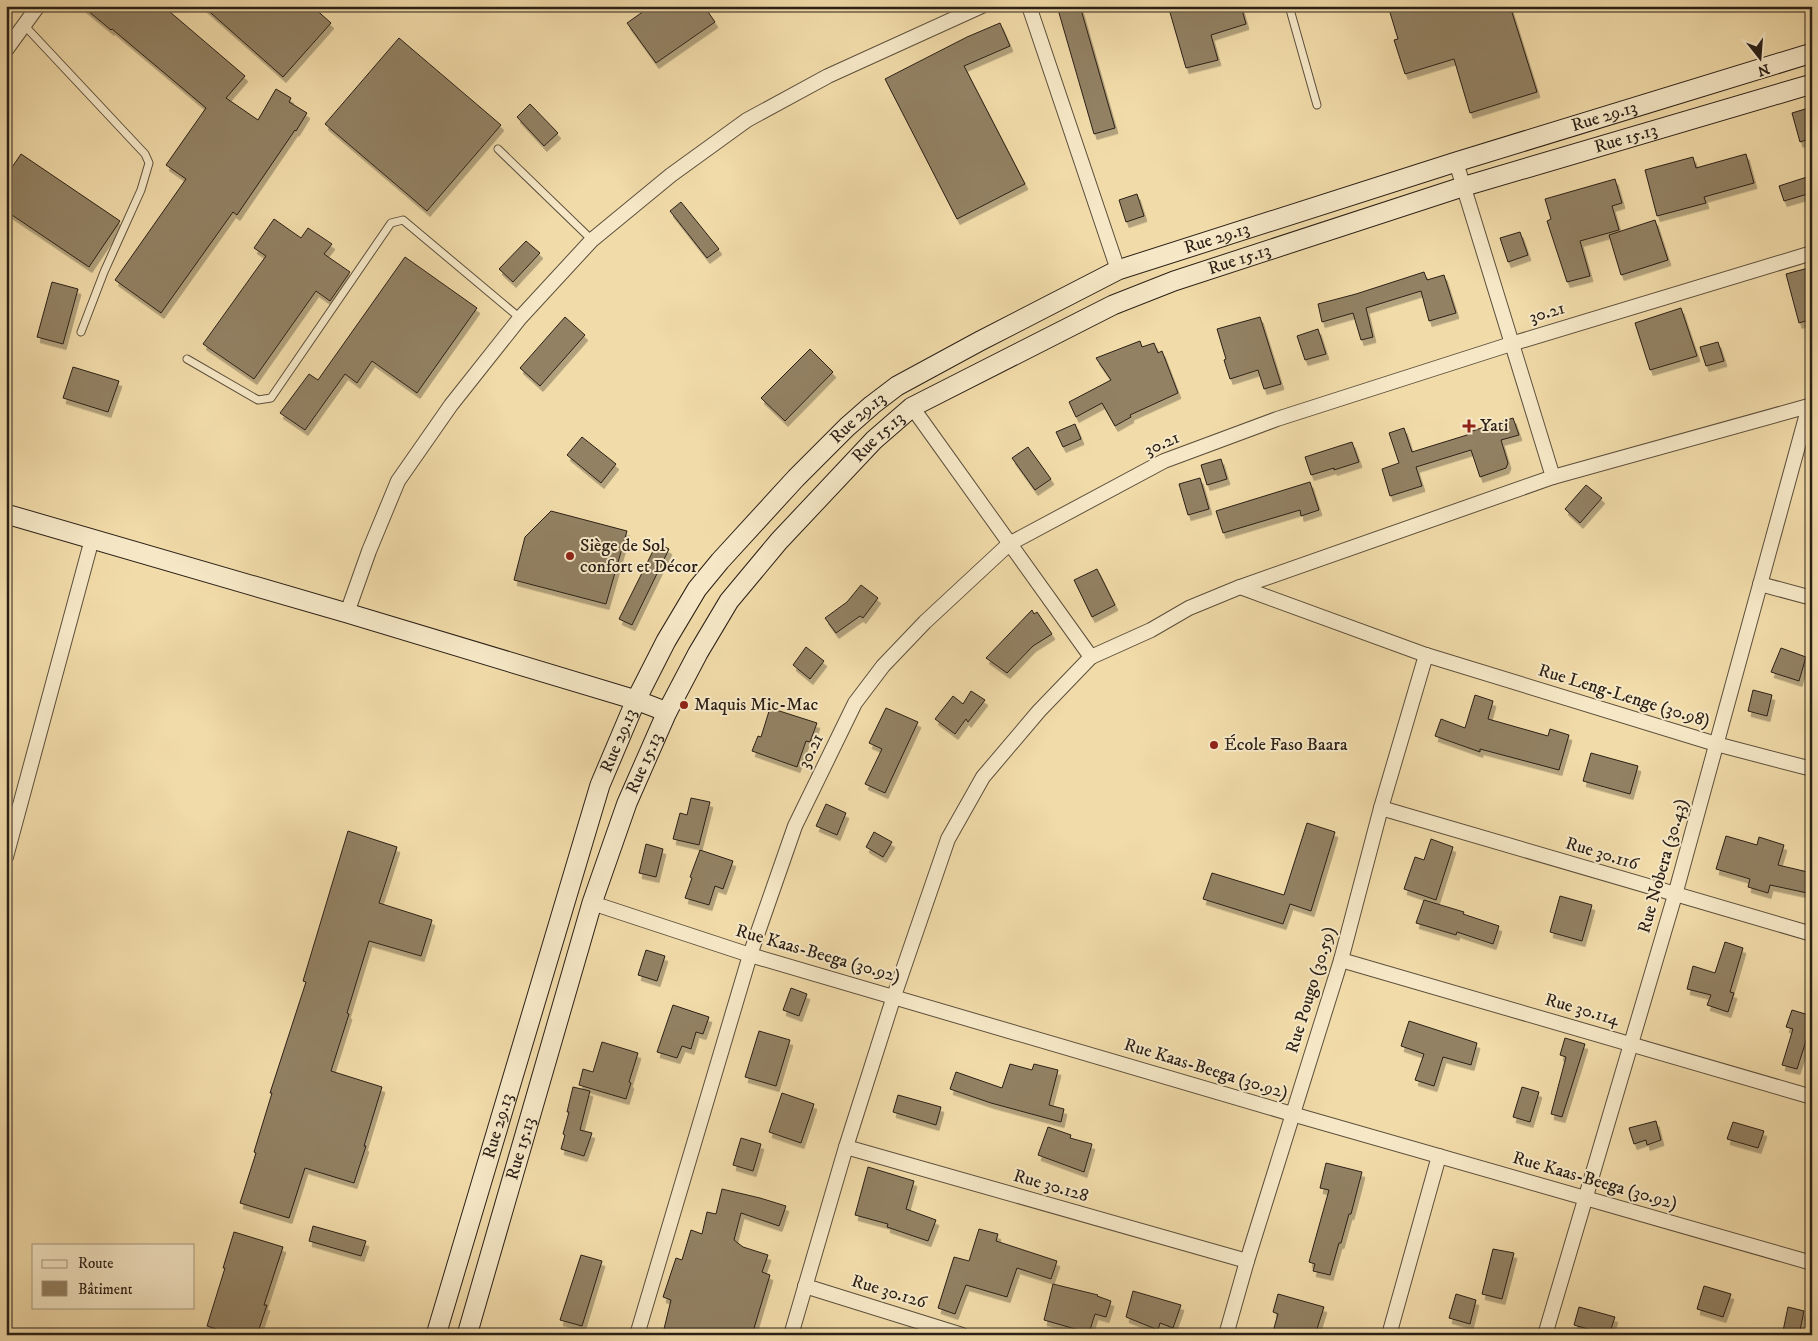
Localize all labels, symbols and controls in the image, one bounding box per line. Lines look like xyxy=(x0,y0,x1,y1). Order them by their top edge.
north arrow xyxy=(1736,32,1786,82)
text: N xyxy=(1755,59,1772,80)
street label: Rue 29.13 xyxy=(1569,96,1640,137)
street label: Rue 15.13 xyxy=(1592,119,1660,158)
street label: Rue 29.13 xyxy=(1181,218,1252,259)
street label: Rue 15.13 xyxy=(1205,239,1273,280)
street label: 30.21 xyxy=(1527,297,1567,329)
street label: Rue 29.13 xyxy=(825,387,890,449)
street label: Rue 15.13 xyxy=(847,407,909,467)
place label: Yati xyxy=(1480,415,1508,437)
marker: Yati xyxy=(1462,419,1476,433)
street label: 30.21 xyxy=(1141,427,1183,461)
place label: Siège de Sol confort et Décor xyxy=(580,535,698,578)
marker: Siège de Sol confort et Décor xyxy=(564,550,576,562)
street label: Rue Leng-Lenge (30.98) xyxy=(1535,659,1713,733)
place label: Maquis Mic-Mac xyxy=(694,694,818,716)
marker: Maquis Mic-Mac xyxy=(678,699,690,711)
street label: Rue 29.13 xyxy=(595,705,642,776)
street label: Rue 15.13 xyxy=(621,729,667,797)
street label: 30.21 xyxy=(793,730,829,772)
place label: École Faso Baara xyxy=(1224,734,1348,756)
marker: École Faso Baara xyxy=(1208,739,1220,751)
street label: Rue Nobera (30.43) xyxy=(1633,796,1693,936)
street label: Rue 30.116 xyxy=(1563,832,1642,876)
street label: Rue Kaas-Beega (30.92) xyxy=(733,920,903,988)
street label: Rue Pougo (30.59) xyxy=(1281,924,1341,1056)
street label: Rue 30.114 xyxy=(1542,989,1622,1031)
street label: Rue Kaas-Beega (30.92) xyxy=(1121,1034,1291,1104)
street label: Rue 29.13 xyxy=(478,1091,518,1162)
street label: Rue 15.13 xyxy=(501,1115,540,1183)
street label: Rue Kaas-Beega (30.92) xyxy=(1510,1147,1680,1215)
street label: Rue 30.128 xyxy=(1011,1165,1091,1207)
legend xyxy=(32,1244,195,1308)
text: Route xyxy=(78,1254,113,1273)
street label: Rue 30.126 xyxy=(849,1270,930,1314)
text: Bâtiment xyxy=(78,1280,133,1299)

